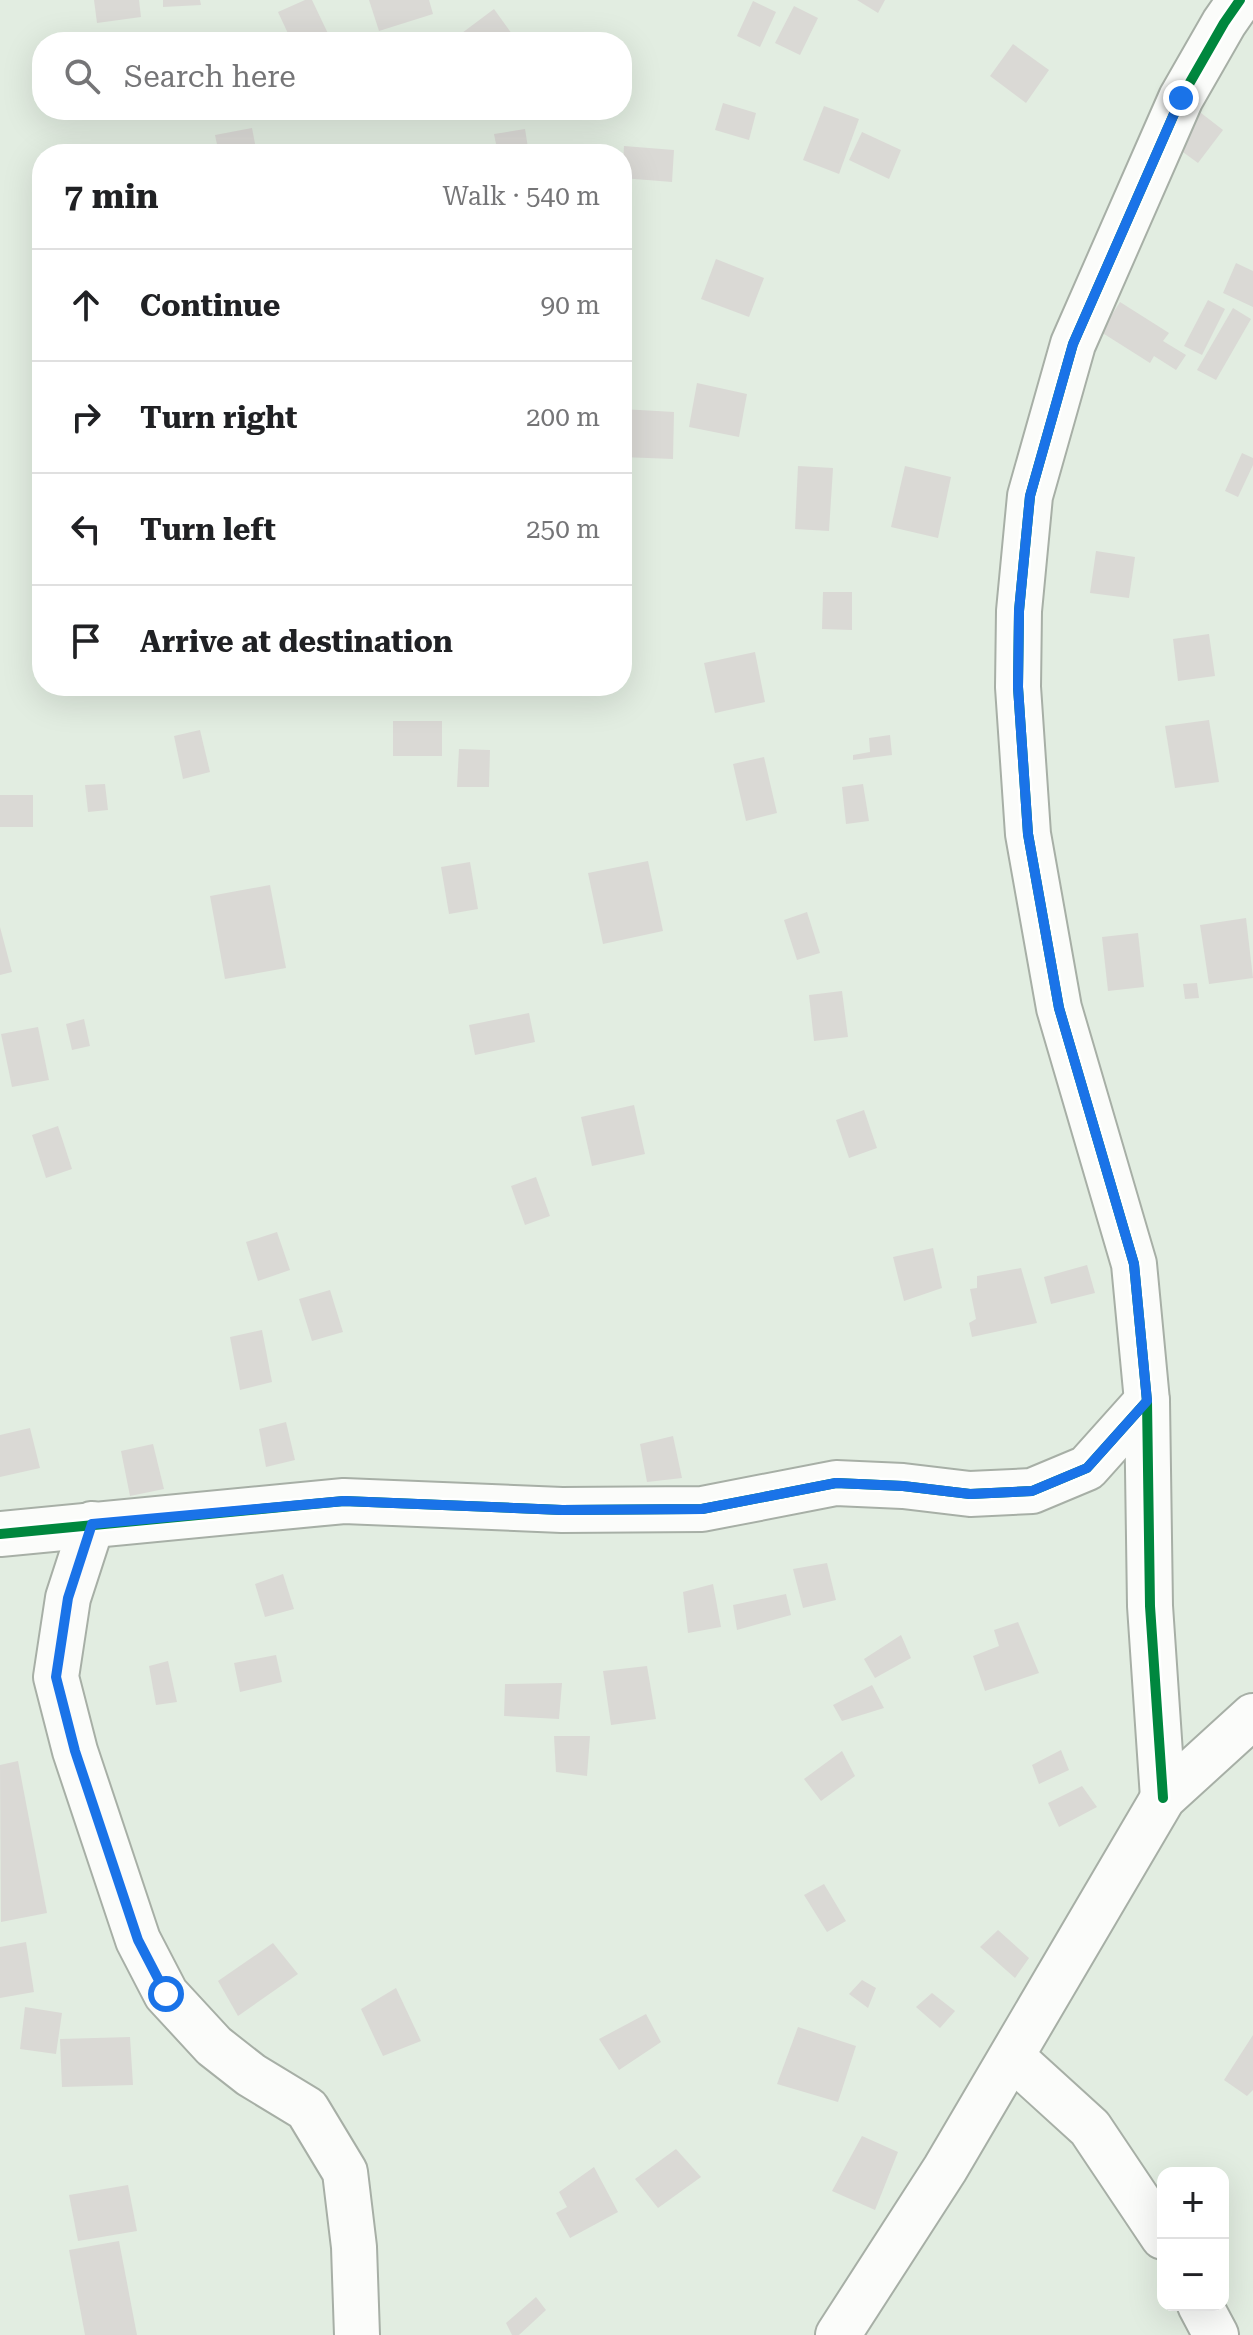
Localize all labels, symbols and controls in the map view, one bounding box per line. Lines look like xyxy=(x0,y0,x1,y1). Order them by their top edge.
search box xyxy=(32,32,632,120)
icon: search xyxy=(60,54,104,98)
text: Search here xyxy=(124,59,296,94)
route end xyxy=(1163,80,1199,116)
text: 7 min xyxy=(64,176,159,216)
text: Walk · 540 m xyxy=(442,181,600,211)
icon: ahead xyxy=(64,283,108,327)
text: Continue xyxy=(140,288,280,323)
text: 90 m xyxy=(541,290,600,320)
icon: right xyxy=(64,395,108,439)
text: Turn right xyxy=(140,400,297,435)
text: 200 m xyxy=(526,402,600,432)
icon: left xyxy=(64,507,108,551)
text: Turn left xyxy=(140,512,276,547)
text: 250 m xyxy=(526,514,600,544)
icon: arrive xyxy=(64,619,108,663)
text: Arrive at destination xyxy=(140,624,453,659)
route start xyxy=(148,1976,184,2012)
map controls xyxy=(1157,2167,1229,2311)
button: + xyxy=(1157,2167,1229,2239)
button: − xyxy=(1157,2239,1229,2311)

